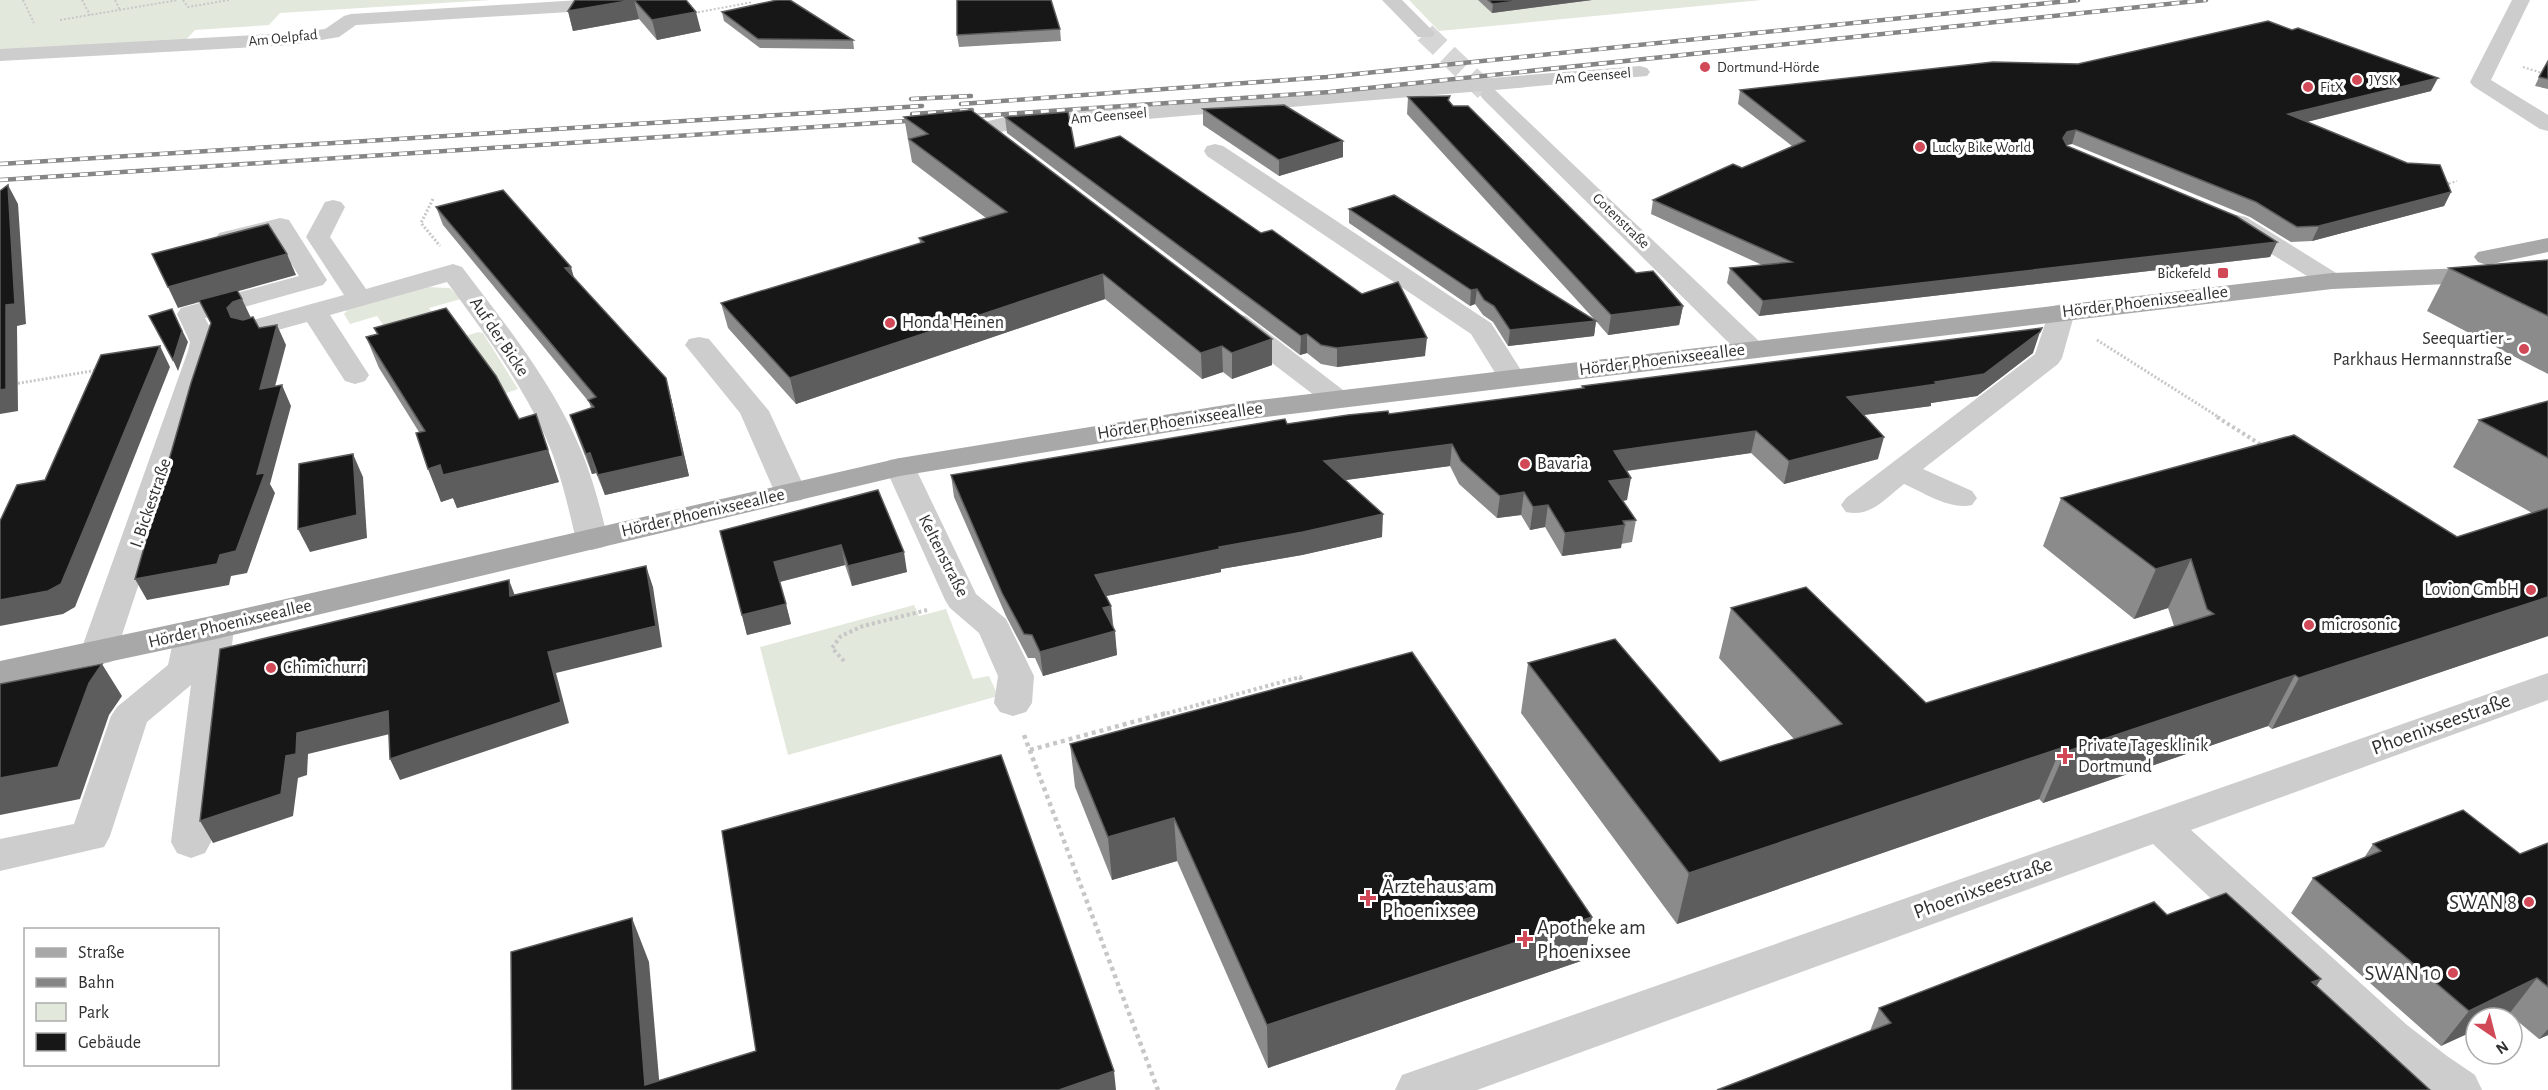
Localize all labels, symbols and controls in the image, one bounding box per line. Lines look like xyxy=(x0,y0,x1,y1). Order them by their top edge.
street label: Am Oelpfad xyxy=(248,27,319,49)
marker: Dortmund-Hörde xyxy=(1698,60,1712,74)
place label: Dortmund-Hörde xyxy=(1717,60,1819,75)
street label: Am Geenseel xyxy=(1554,65,1632,87)
marker: JYSK xyxy=(2350,73,2364,87)
place label: JYSK xyxy=(2369,73,2398,88)
marker: FitX xyxy=(2301,80,2315,94)
place label: FitX xyxy=(2320,80,2344,95)
street label: Am Geenseel xyxy=(1070,105,1148,127)
marker: Lucky Bike World xyxy=(1913,140,1927,154)
place label: Lucky Bike World xyxy=(1932,140,2032,155)
street label: Gotenstraße xyxy=(1590,190,1652,252)
place label: Bickefeld xyxy=(2157,266,2211,281)
marker: Bickefeld xyxy=(2216,266,2230,280)
street label: Hörder Phoenixseeallee xyxy=(2061,283,2229,321)
street label: Auf der Bicke xyxy=(466,294,532,380)
place label: Honda Heinen xyxy=(902,314,1004,332)
marker: Honda Heinen xyxy=(883,316,897,330)
place label: Seequartier - Parkhaus Hermannstraße xyxy=(2333,330,2512,369)
street label: Hörder Phoenixseeallee xyxy=(1578,341,1746,379)
marker: Seequartier - Parkhaus Hermannstraße xyxy=(2517,342,2531,356)
street label: Hörder Phoenixseeallee xyxy=(1096,399,1264,443)
place label: Bavaria xyxy=(1537,455,1589,473)
street label: I. Bickestraße xyxy=(127,456,175,550)
marker: Bavaria xyxy=(1518,457,1532,471)
street label: Hörder Phoenixseeallee xyxy=(620,485,786,541)
street label: Keltenstraße xyxy=(915,512,971,600)
place label: Lovion GmbH xyxy=(2424,581,2519,599)
marker: Lovion GmbH xyxy=(2524,583,2538,597)
street label: Hörder Phoenixseeallee xyxy=(147,596,313,652)
place label: microsonic xyxy=(2321,616,2397,634)
marker: microsonic xyxy=(2302,618,2316,632)
place label: Chimichurri xyxy=(283,659,366,677)
marker: Chimichurri xyxy=(264,661,278,675)
street label: Phoenixseestraße xyxy=(2369,689,2513,759)
place label: Private Tagesklinik Dortmund xyxy=(2078,737,2209,776)
marker: Private Tagesklinik Dortmund xyxy=(2056,747,2074,765)
street label: Phoenixseestraße xyxy=(1911,853,2055,923)
place label: Ärztehaus am Phoenixsee xyxy=(1382,875,1494,921)
marker: Ärztehaus am Phoenixsee xyxy=(1359,889,1377,907)
place label: SWAN 8 xyxy=(2449,892,2517,913)
marker: SWAN 8 xyxy=(2522,895,2536,909)
place label: Apotheke am Phoenixsee xyxy=(1537,917,1646,962)
legend xyxy=(24,928,219,1066)
marker: Apotheke am Phoenixsee xyxy=(1518,932,1532,946)
text: Straße xyxy=(78,944,124,962)
place label: SWAN 10 xyxy=(2365,963,2441,984)
marker: SWAN 10 xyxy=(2446,966,2460,980)
text: Bahn xyxy=(78,974,114,992)
text: Park xyxy=(78,1004,110,1022)
north arrow xyxy=(2464,1006,2524,1066)
text: Gebäude xyxy=(78,1034,141,1052)
text: N xyxy=(2493,1038,2511,1057)

